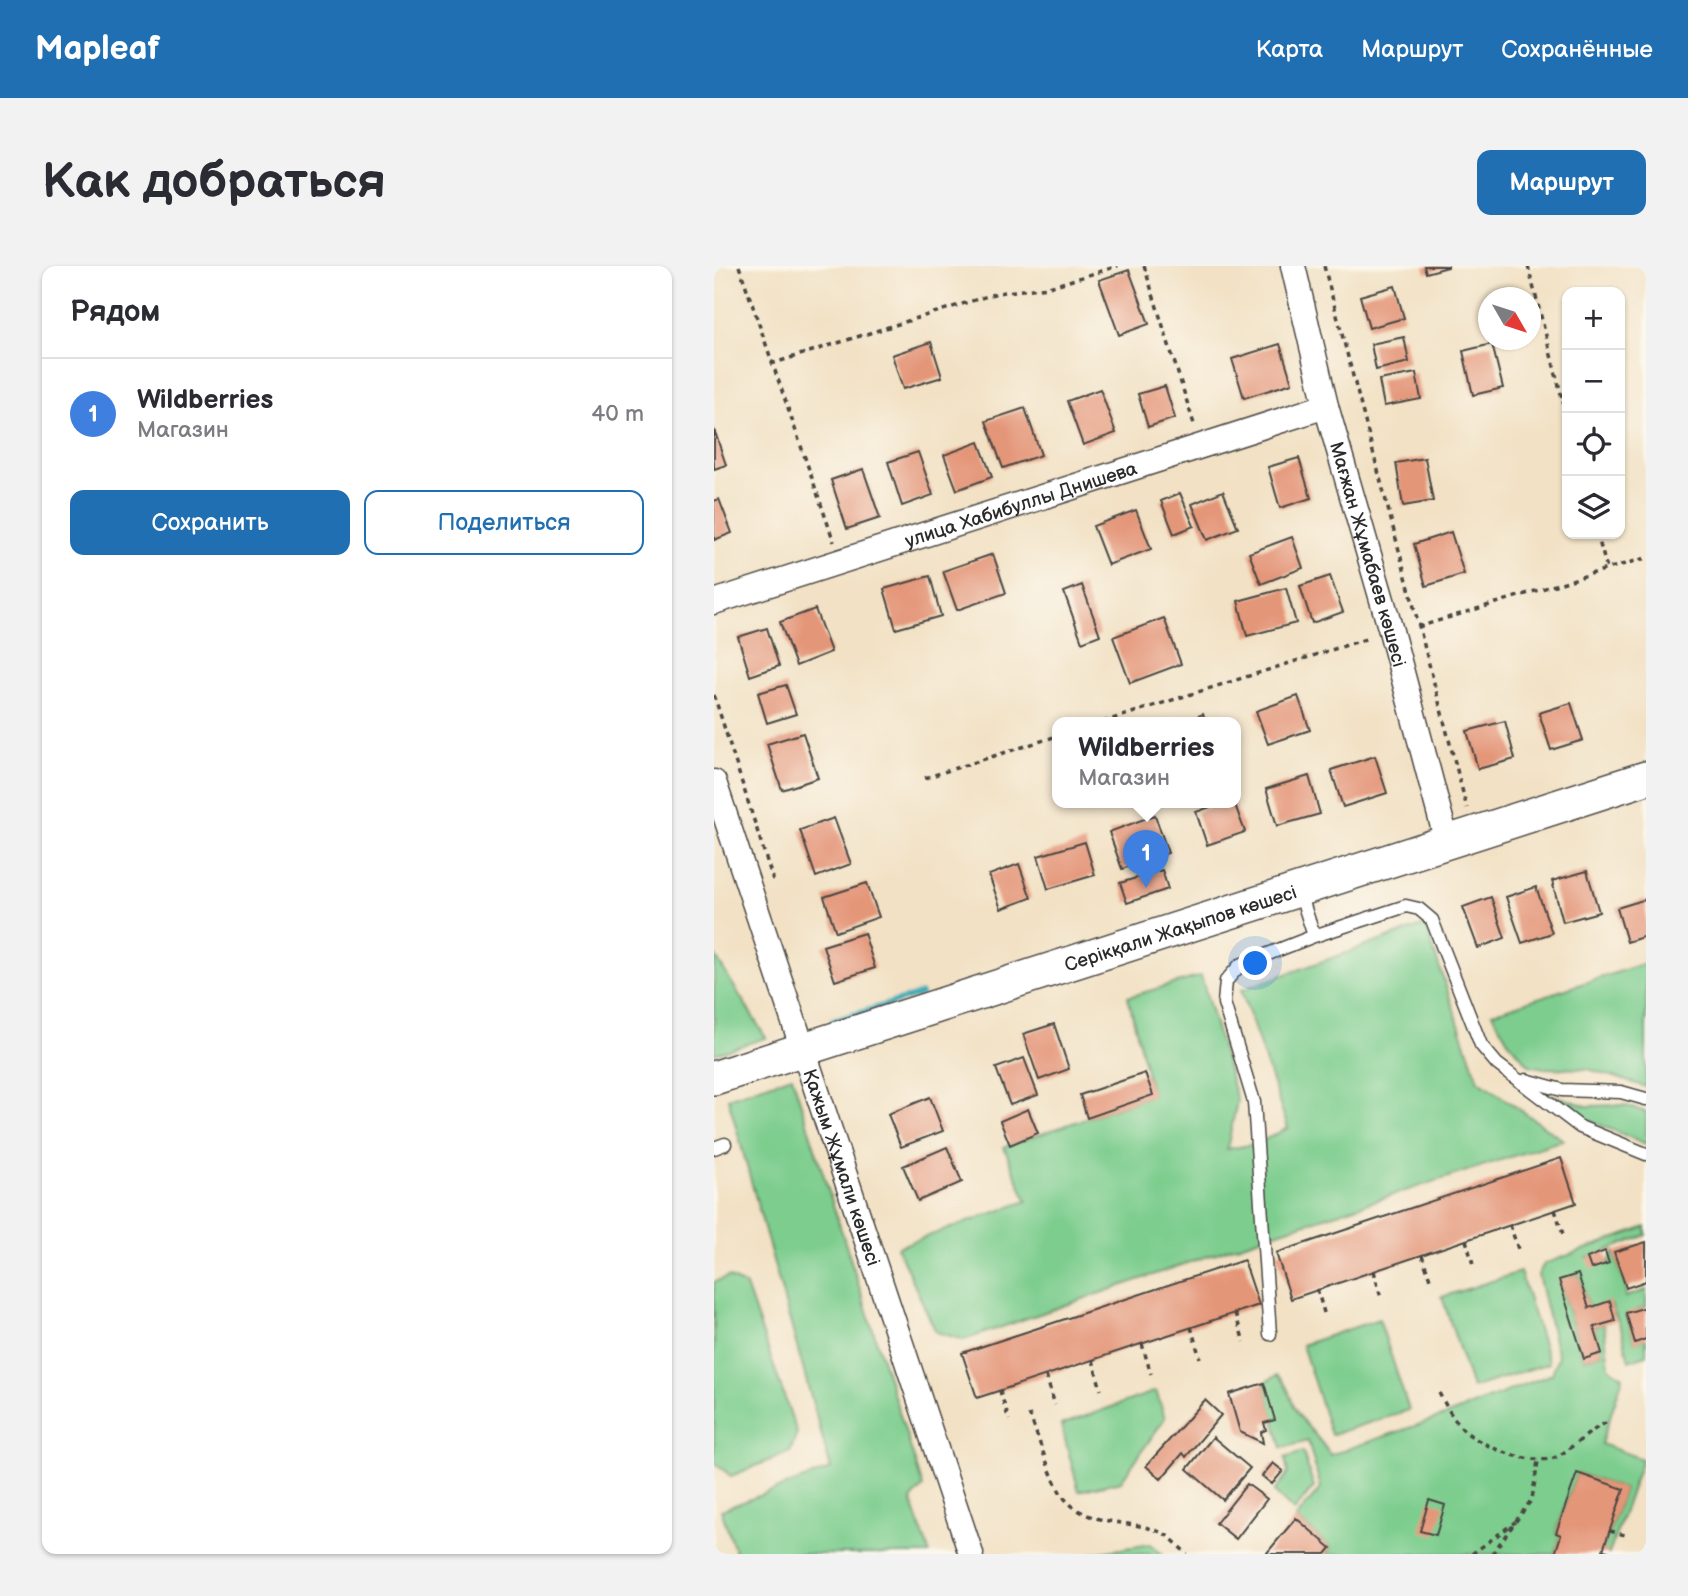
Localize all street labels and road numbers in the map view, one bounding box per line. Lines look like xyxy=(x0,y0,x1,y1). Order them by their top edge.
street label: Мағжан Жұмабаев көшесі xyxy=(1324,439,1410,670)
street label: улица Хабибуллы Днишева xyxy=(902,457,1140,553)
street label: Серікқали Жақыпов көшесі xyxy=(1062,881,1300,977)
street label: Қажым Жұмали көшесі xyxy=(797,1066,884,1269)

